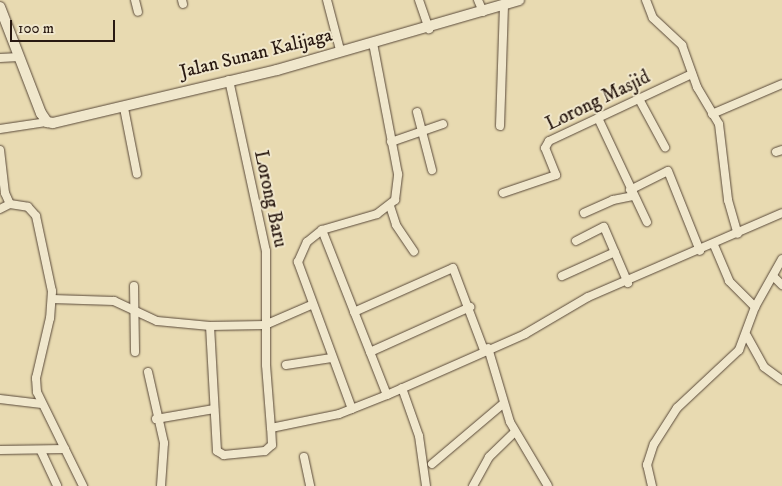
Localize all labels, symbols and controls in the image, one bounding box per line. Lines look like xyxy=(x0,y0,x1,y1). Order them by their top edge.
scale bar xyxy=(12,10,118,42)
text: 100 m xyxy=(18,19,54,38)
street label: Jalan Sunan Kalijaga xyxy=(177,24,335,84)
street label: Lorong Masjid xyxy=(542,66,654,136)
street label: Lorong Baru xyxy=(249,148,291,250)

